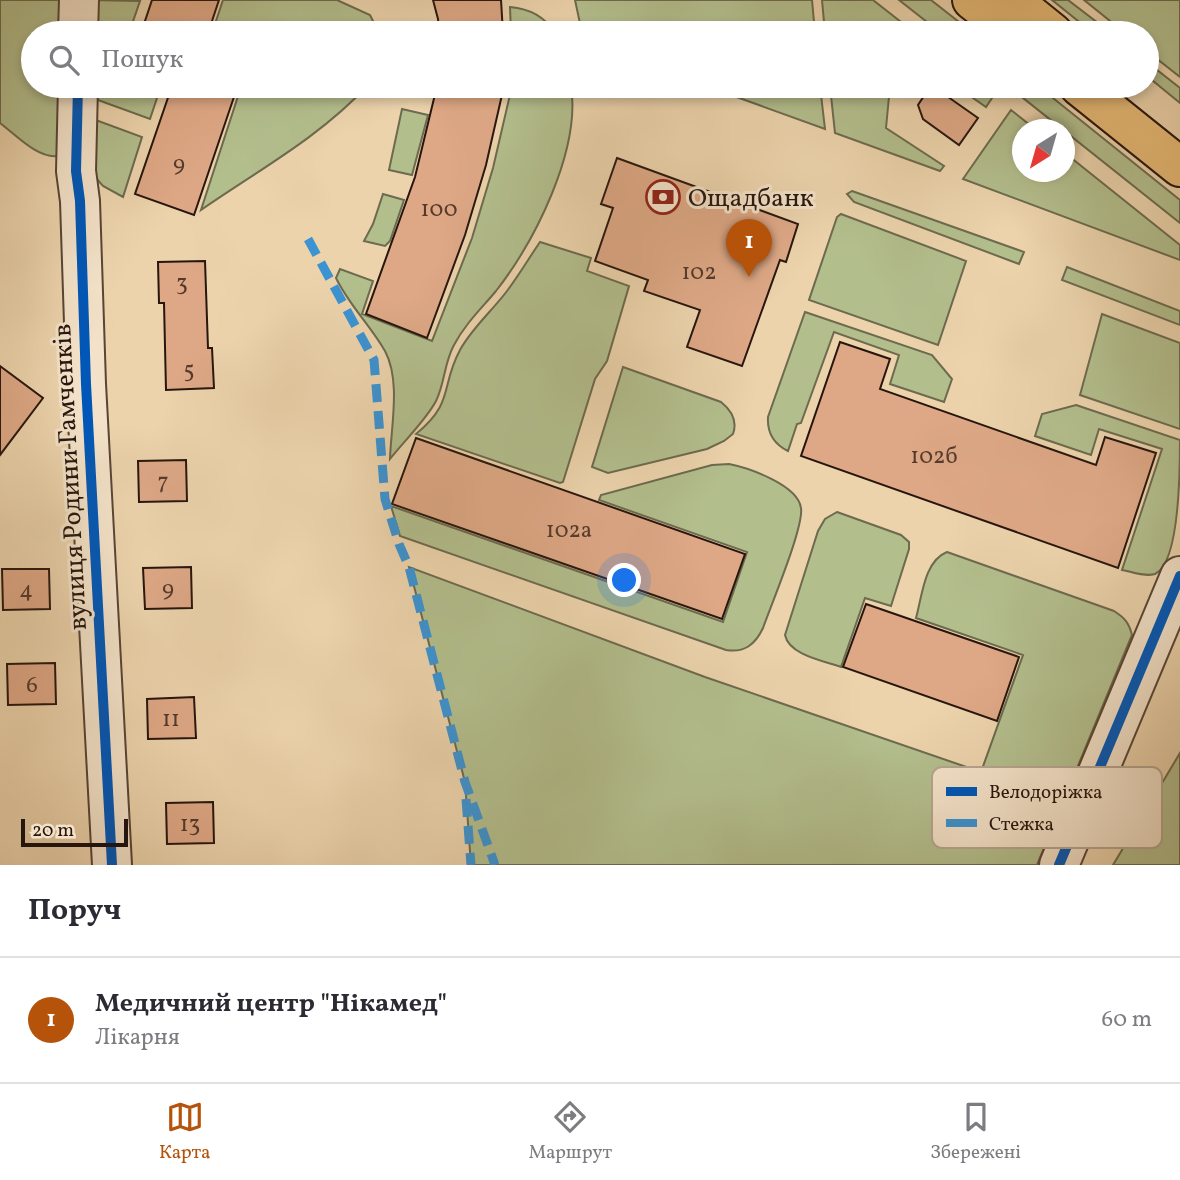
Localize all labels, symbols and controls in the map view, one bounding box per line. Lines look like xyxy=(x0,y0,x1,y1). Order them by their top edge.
search box xyxy=(21,21,1159,98)
icon: search xyxy=(45,41,83,79)
text: Пошук xyxy=(101,42,183,78)
north arrow xyxy=(1012,119,1075,182)
house number: 9 xyxy=(173,149,185,181)
bank icon: Ощадбанк xyxy=(644,178,682,216)
place label: Ощадбанк xyxy=(688,181,814,217)
house number: 100 xyxy=(420,194,458,226)
pin: 1 xyxy=(726,219,772,277)
house number: 102 xyxy=(681,257,717,289)
house number: 3 xyxy=(176,268,188,300)
street label: вулиця Родини Гамченків xyxy=(45,323,97,631)
house number: 5 xyxy=(183,355,195,387)
house number: 102б xyxy=(910,441,958,473)
house number: 7 xyxy=(157,467,169,499)
house number: 102а xyxy=(546,515,592,547)
your location xyxy=(607,563,641,597)
house number: 9 xyxy=(162,574,174,606)
house number: 4 xyxy=(19,575,33,607)
house number: 6 xyxy=(26,670,38,702)
house number: 11 xyxy=(162,704,180,736)
legend xyxy=(932,767,1162,848)
text: Велодоріжка xyxy=(989,780,1103,806)
house number: 13 xyxy=(180,809,200,841)
text: Стежка xyxy=(989,812,1054,838)
scale bar xyxy=(21,816,128,848)
text: 20 m xyxy=(32,818,74,844)
text: Поруч xyxy=(28,890,121,932)
text: Медичний центр "Нікамед" xyxy=(95,986,447,1022)
text: 1 xyxy=(46,1004,56,1036)
text: 60 m xyxy=(1102,1004,1152,1036)
text: Лікарня xyxy=(95,1022,180,1054)
tab: Карта xyxy=(159,1098,211,1166)
tab: Маршрут xyxy=(528,1098,612,1166)
tab: Збережені xyxy=(930,1098,1021,1166)

